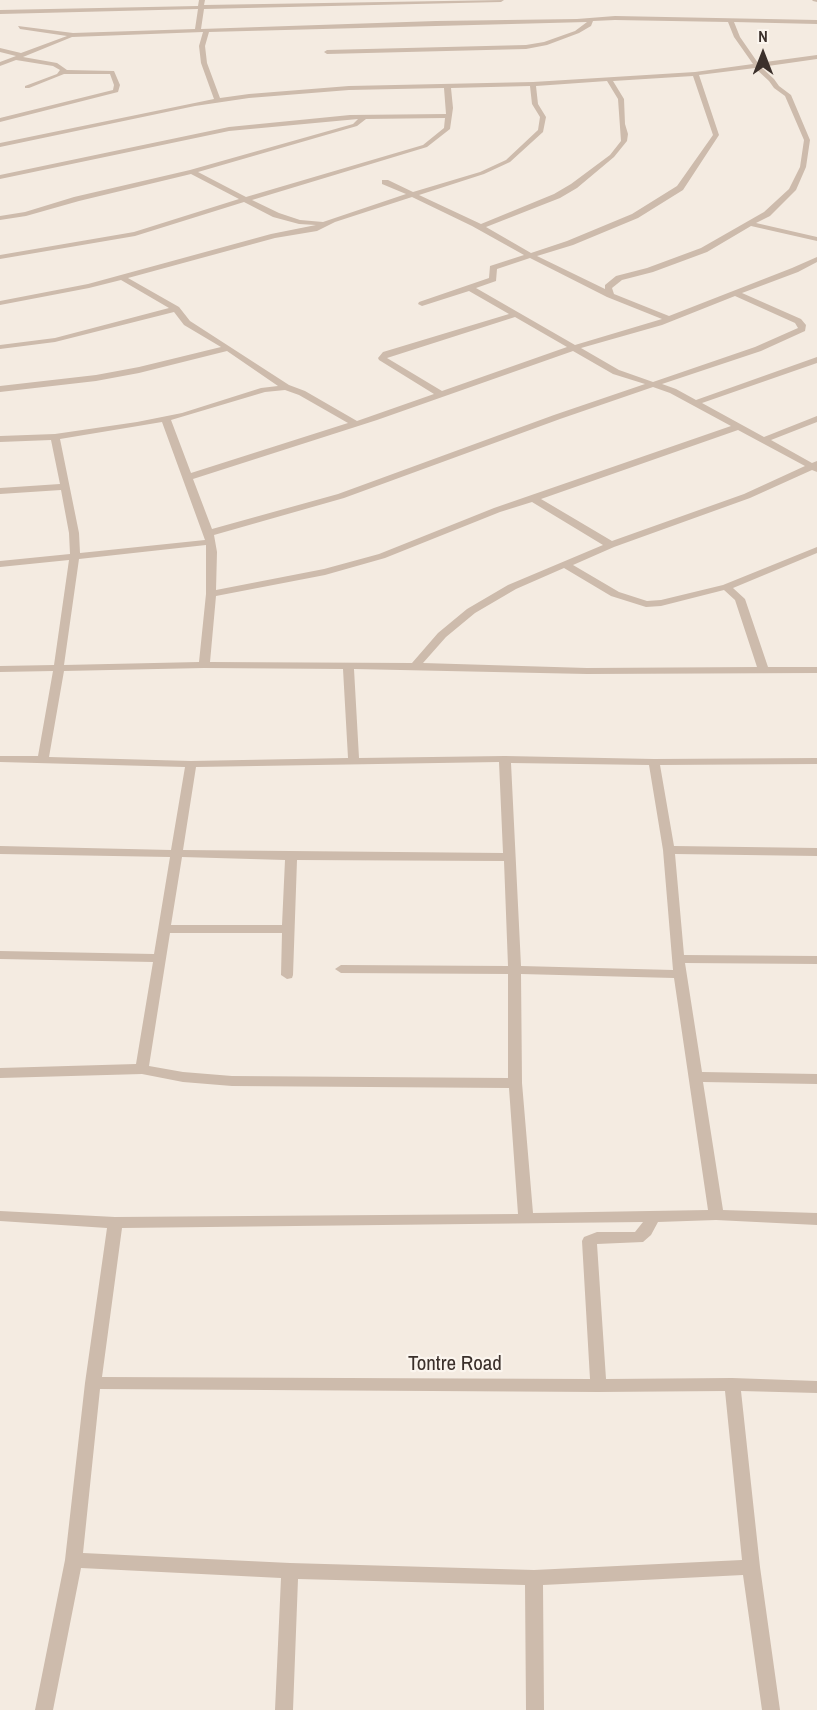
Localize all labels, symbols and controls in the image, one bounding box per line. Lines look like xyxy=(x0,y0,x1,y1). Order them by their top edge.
north arrow xyxy=(733,24,793,84)
text: N xyxy=(758,25,768,47)
street label: Tontre Road xyxy=(408,1351,502,1377)

